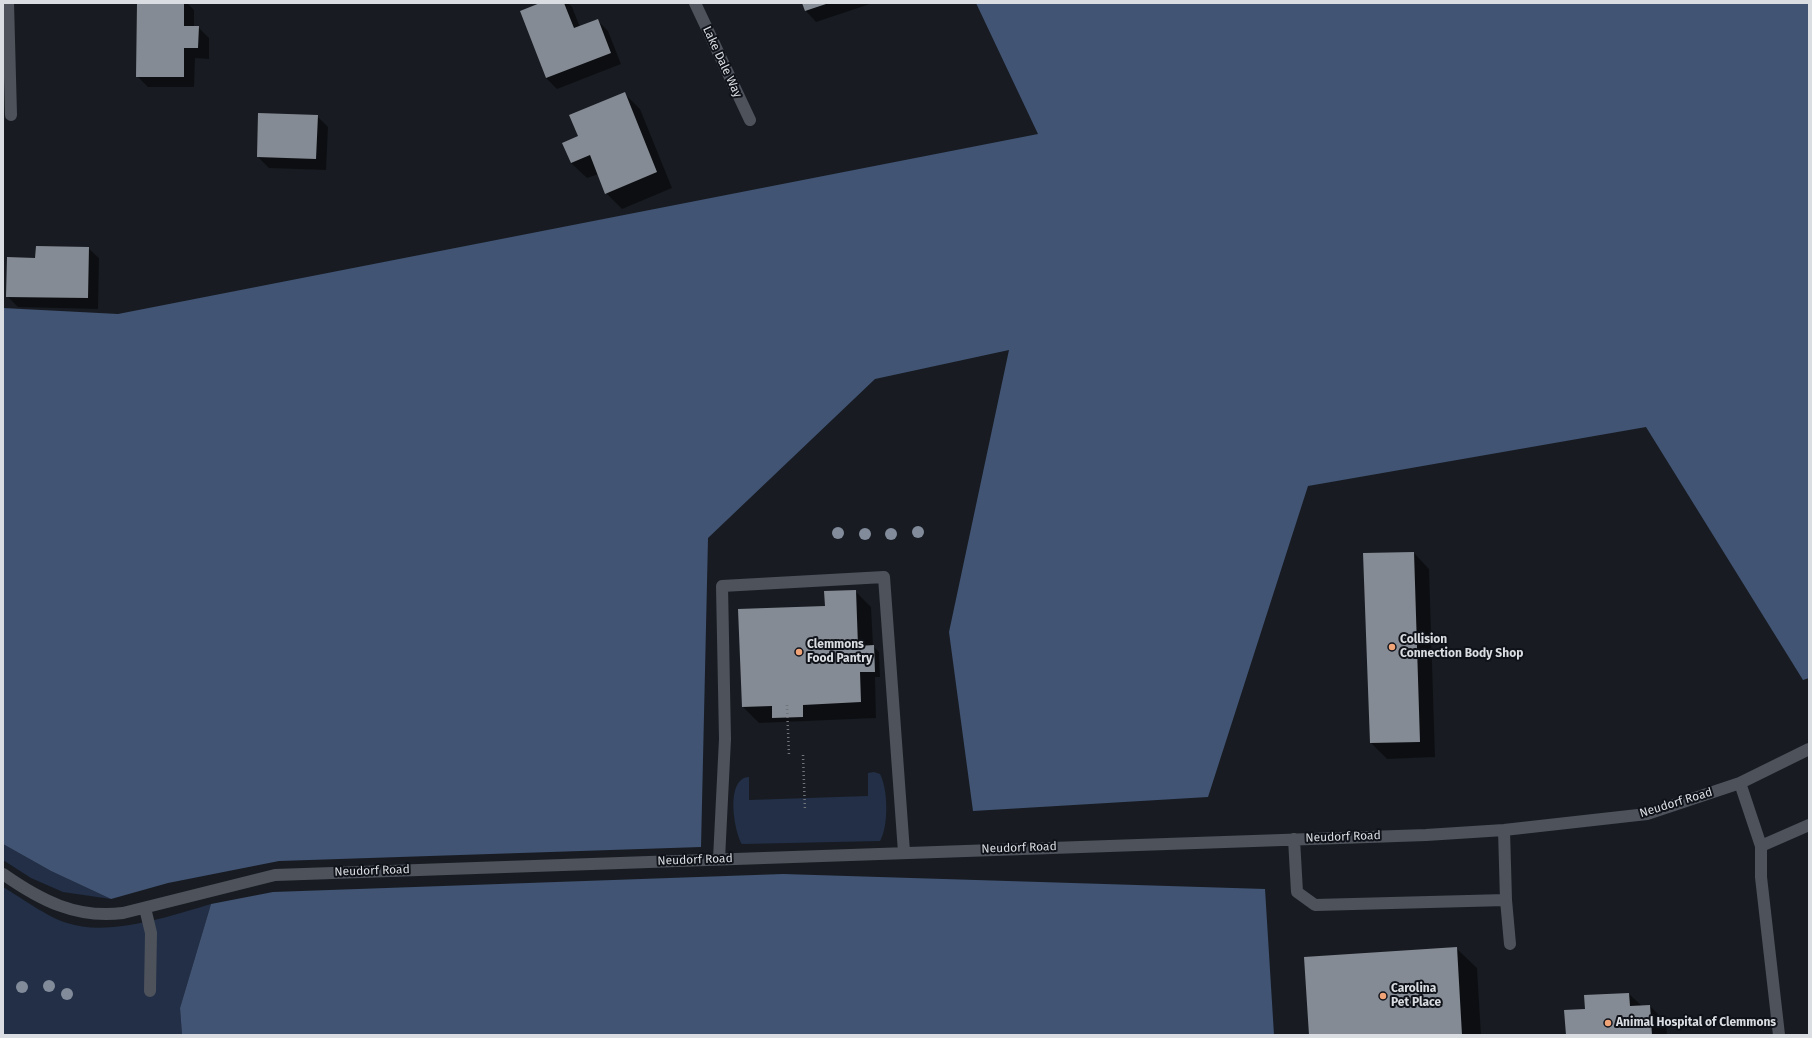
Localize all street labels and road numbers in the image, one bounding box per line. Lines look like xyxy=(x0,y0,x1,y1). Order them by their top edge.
street label: Lake Dale Way xyxy=(699,24,745,100)
street label: Neudorf Road xyxy=(1638,785,1714,821)
street label: Neudorf Road xyxy=(1305,828,1381,846)
street label: Neudorf Road xyxy=(981,839,1057,857)
street label: Neudorf Road xyxy=(657,851,733,869)
street label: Neudorf Road xyxy=(334,862,410,880)

